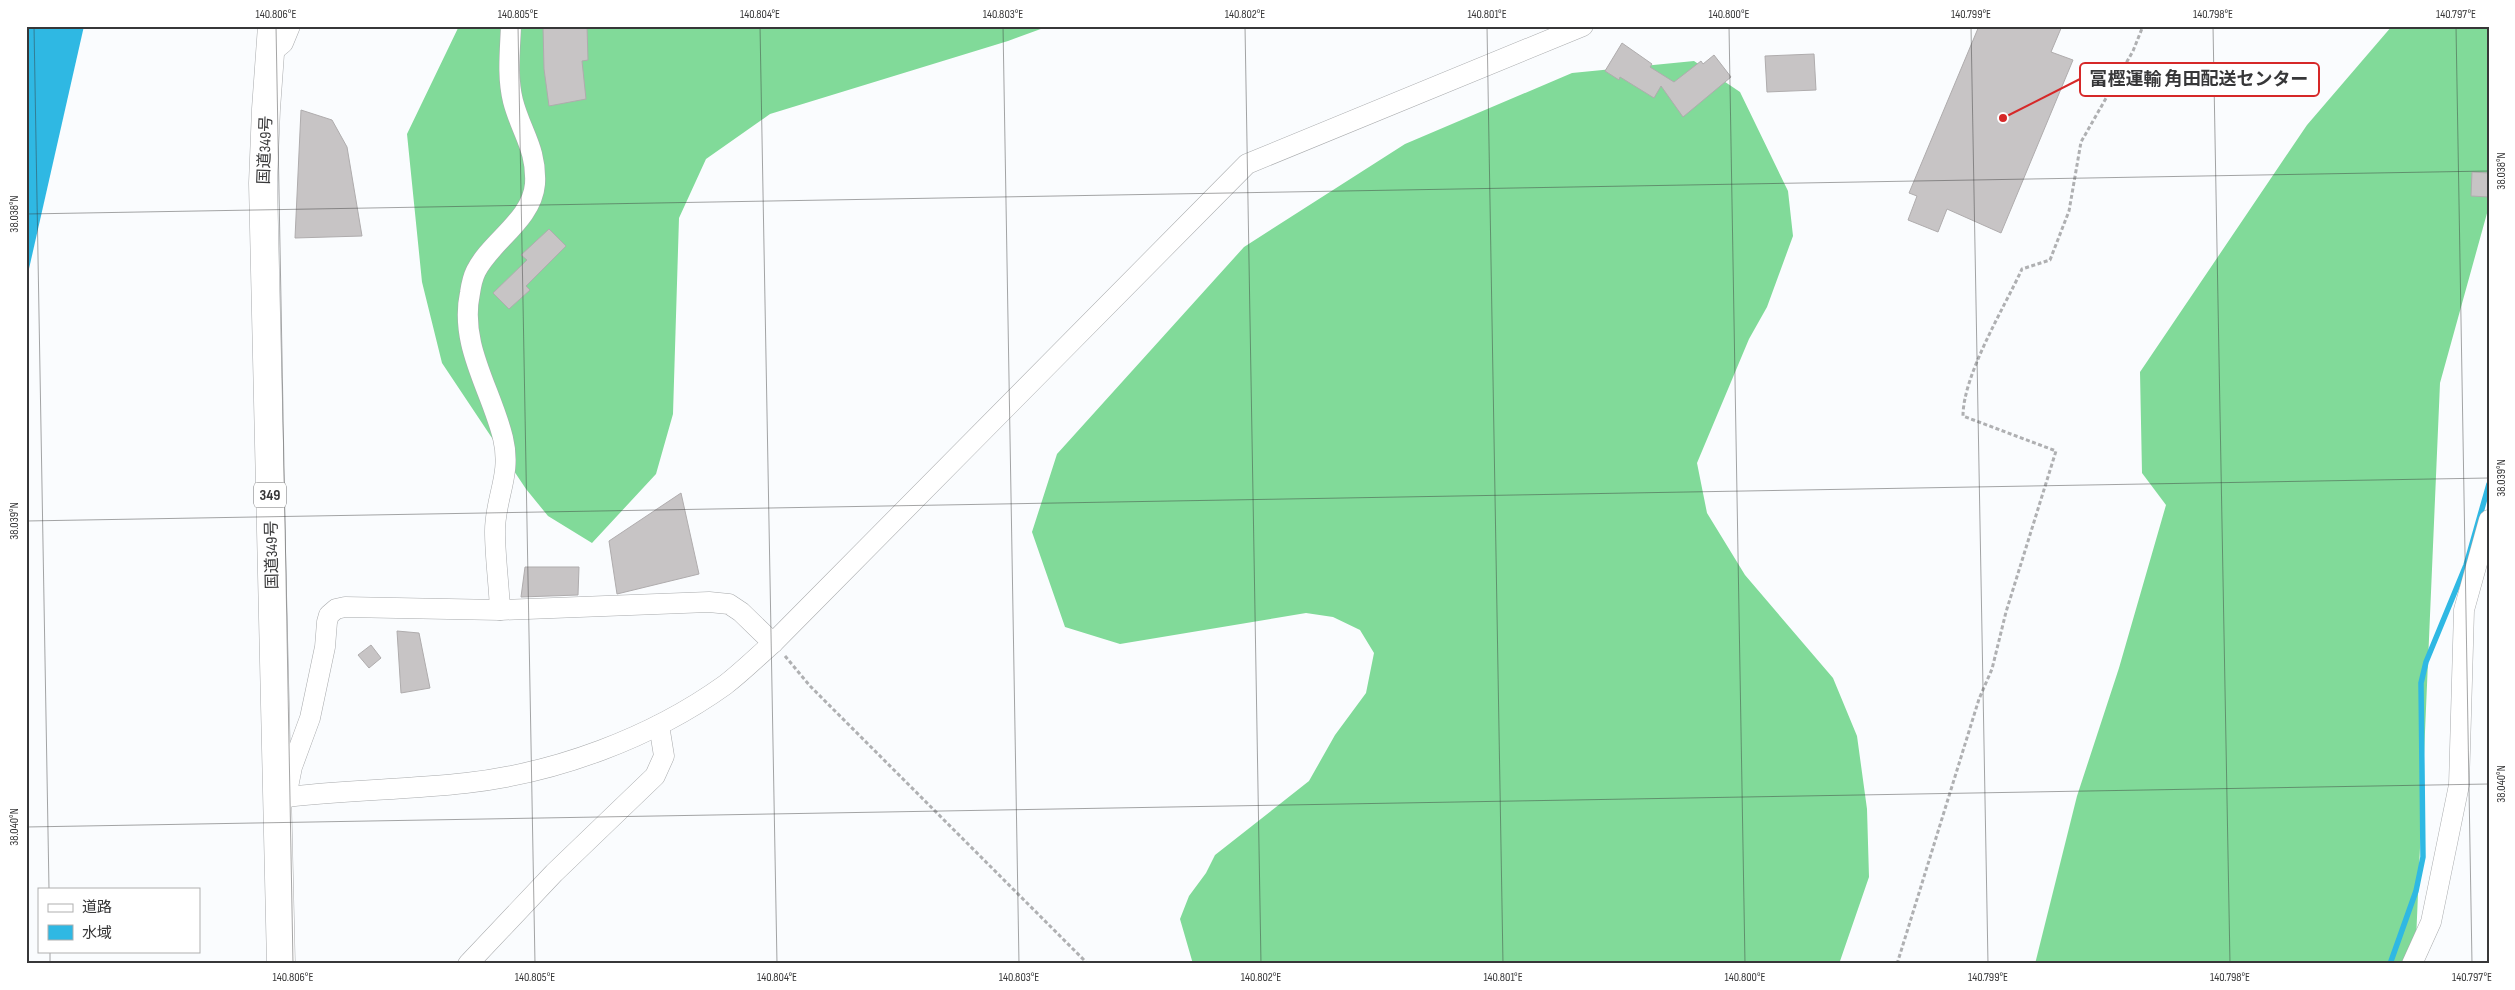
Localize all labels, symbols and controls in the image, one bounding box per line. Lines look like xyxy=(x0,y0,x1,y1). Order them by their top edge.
text: 140.806°E xyxy=(256,7,296,22)
text: 140.805°E xyxy=(498,7,538,22)
text: 140.804°E xyxy=(740,7,780,22)
text: 140.803°E xyxy=(983,7,1023,22)
text: 140.802°E xyxy=(1225,7,1265,22)
text: 140.801°E xyxy=(1467,7,1507,22)
text: 140.800°E xyxy=(1709,7,1749,22)
text: 140.799°E xyxy=(1951,7,1991,22)
text: 140.798°E xyxy=(2193,7,2233,22)
text: 140.797°E xyxy=(2436,7,2476,22)
callout: 冨樫運輸 角田配送センター xyxy=(2080,63,2319,96)
text: 冨樫運輸 角田配送センター xyxy=(2090,68,2308,90)
street label: 国道349号 xyxy=(255,115,276,185)
text: 38.038°N xyxy=(2494,152,2509,190)
text: 38.038°N xyxy=(7,195,22,233)
text: 38.039°N xyxy=(2494,459,2509,497)
road number: 349 xyxy=(254,482,286,508)
text: 38.039°N xyxy=(7,502,22,540)
street label: 国道349号 xyxy=(262,521,283,589)
text: 38.040°N xyxy=(2494,765,2509,803)
text: 38.040°N xyxy=(7,808,22,846)
legend xyxy=(38,888,200,952)
text: 道路 xyxy=(82,898,112,917)
text: 水域 xyxy=(82,924,112,943)
text: 140.806°E xyxy=(273,970,313,985)
text: 140.805°E xyxy=(515,970,555,985)
text: 140.804°E xyxy=(757,970,797,985)
text: 140.803°E xyxy=(999,970,1039,985)
text: 140.802°E xyxy=(1241,970,1281,985)
text: 140.801°E xyxy=(1483,970,1523,985)
text: 140.800°E xyxy=(1725,970,1765,985)
text: 140.799°E xyxy=(1968,970,2008,985)
text: 140.798°E xyxy=(2210,970,2250,985)
text: 140.797°E xyxy=(2452,970,2492,985)

